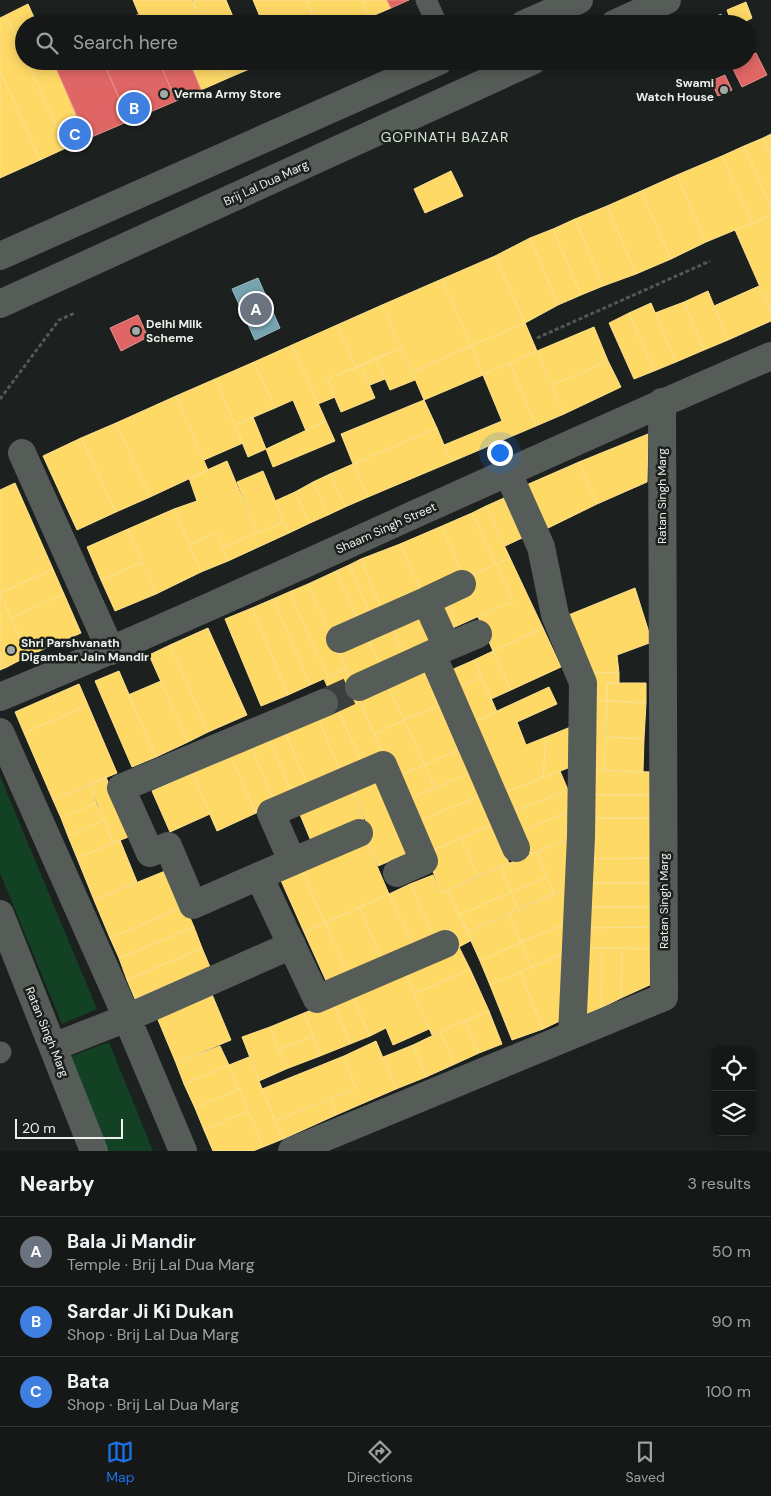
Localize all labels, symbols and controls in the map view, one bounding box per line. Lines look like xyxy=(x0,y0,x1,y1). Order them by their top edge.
search box xyxy=(15,15,756,70)
icon: search xyxy=(33,29,61,57)
text: Search here xyxy=(73,30,178,55)
place label: Swami Watch House xyxy=(636,75,714,105)
marker: Swami Watch House xyxy=(718,84,730,96)
place label: Verma Army Store xyxy=(174,86,281,102)
marker: Verma Army Store xyxy=(158,88,170,100)
pin: B xyxy=(118,89,150,127)
pin: C xyxy=(59,115,91,153)
district label: GOPINATH BAZAR xyxy=(381,128,509,146)
street label: Brij Lal Dua Marg xyxy=(221,156,311,210)
pin: A xyxy=(240,290,272,328)
place label: Delhi Milk Scheme xyxy=(146,316,203,346)
marker: Delhi Milk Scheme xyxy=(130,325,142,337)
your location xyxy=(487,440,513,466)
street label: Ratan Singh Marg xyxy=(654,448,670,544)
street label: Shaam Singh Street xyxy=(333,499,439,557)
place label: Shri Parshvanath Digambar Jain Mandir xyxy=(21,635,149,665)
marker: Shri Parshvanath Digambar Jain Mandir xyxy=(5,644,17,656)
street label: Ratan Singh Marg xyxy=(656,853,672,949)
street label: Ratan Singh Marg xyxy=(22,985,72,1080)
map controls xyxy=(711,1046,756,1136)
button: locate xyxy=(711,1046,756,1091)
button: layers xyxy=(711,1091,756,1136)
scale bar xyxy=(15,1116,122,1139)
text: 20 m xyxy=(22,1119,56,1137)
text: Nearby xyxy=(20,1170,94,1198)
text: 3 results xyxy=(688,1173,751,1194)
text: Bala Ji Mandir xyxy=(67,1229,196,1254)
text: A xyxy=(30,1241,42,1262)
text: 50 m xyxy=(712,1241,751,1262)
text: Temple · Brij Lal Dua Marg xyxy=(67,1254,255,1275)
text: Sardar Ji Ki Dukan xyxy=(67,1299,234,1324)
text: B xyxy=(31,1311,41,1332)
text: 90 m xyxy=(711,1311,751,1332)
text: Shop · Brij Lal Dua Marg xyxy=(67,1324,239,1345)
text: Bata xyxy=(67,1369,110,1394)
text: C xyxy=(30,1381,42,1402)
text: 100 m xyxy=(706,1381,751,1402)
text: Shop · Brij Lal Dua Marg xyxy=(67,1394,239,1415)
tab: Map xyxy=(106,1438,134,1486)
tab: Directions xyxy=(347,1438,413,1486)
tab: Saved xyxy=(625,1438,665,1486)

